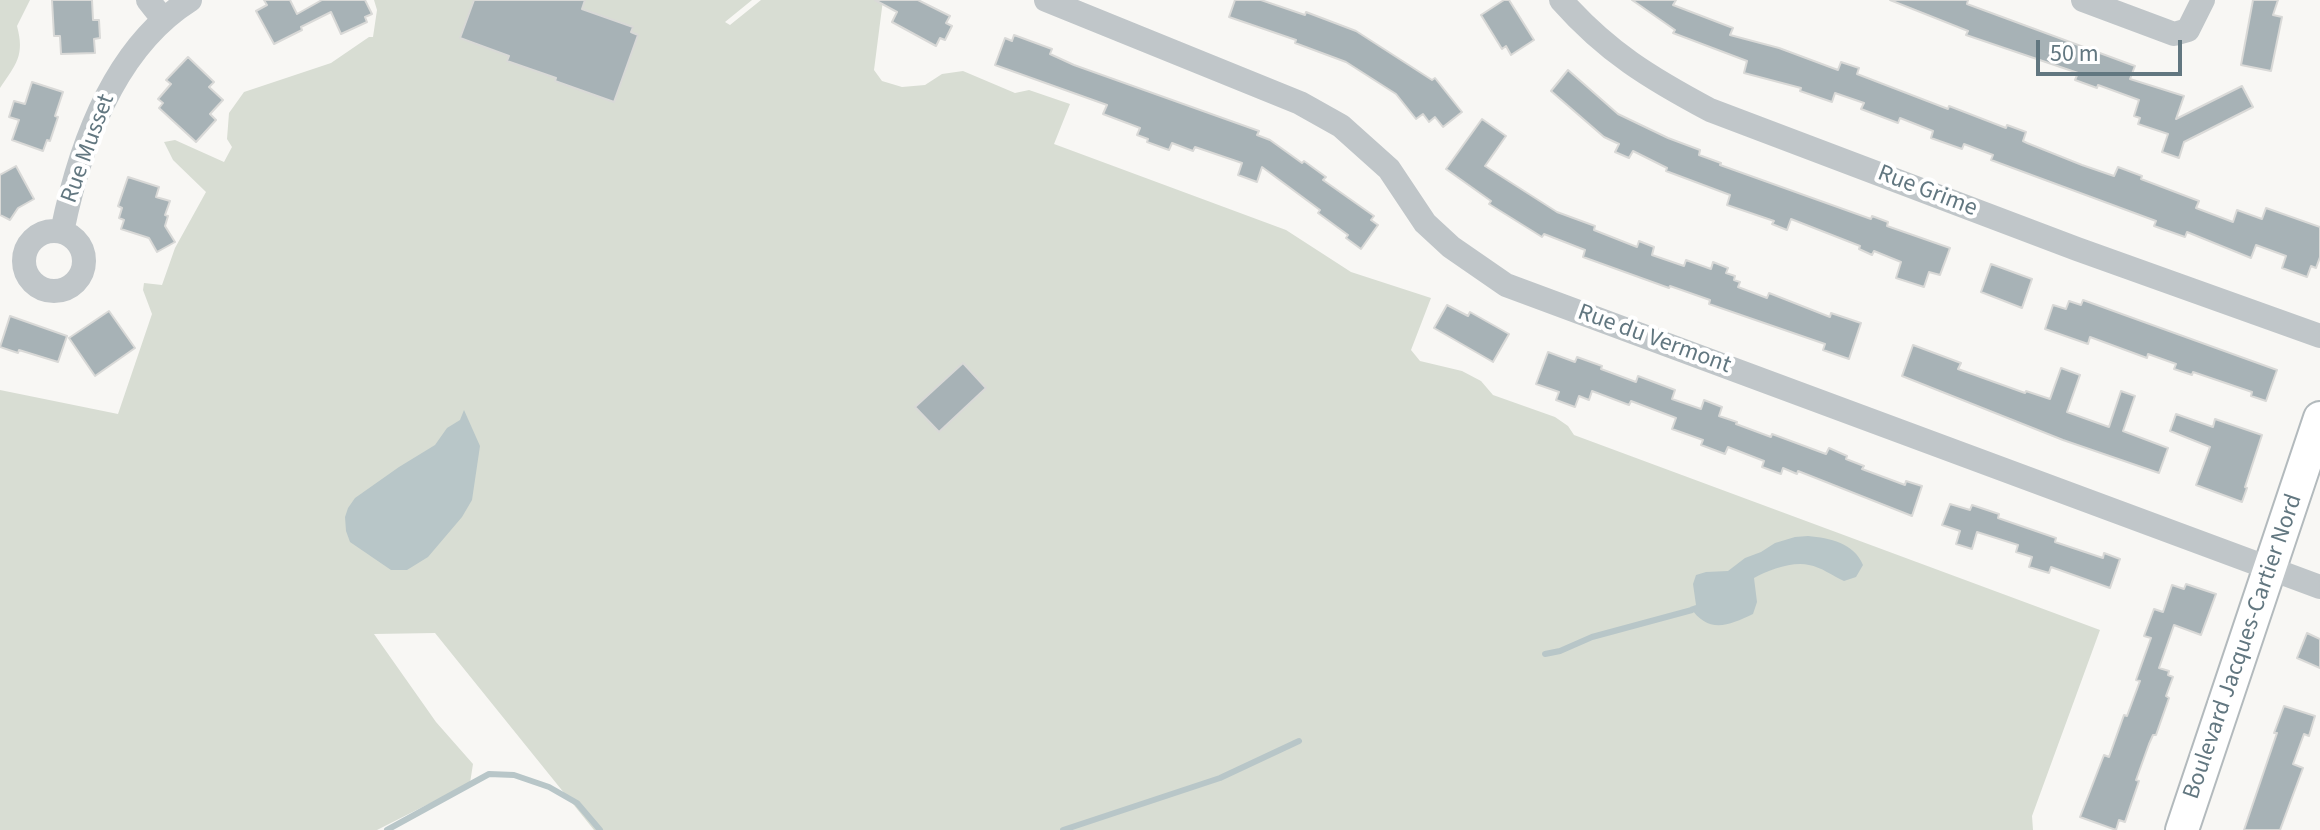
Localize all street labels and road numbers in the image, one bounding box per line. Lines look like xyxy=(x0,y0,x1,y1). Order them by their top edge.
street label: Rue Musset xyxy=(56,91,122,207)
street label: Rue Grime xyxy=(1873,160,1981,224)
street label: Rue du Vermont xyxy=(1573,299,1735,381)
street label: Boulevard Jacques-Cartier Nord xyxy=(2178,491,2310,803)

